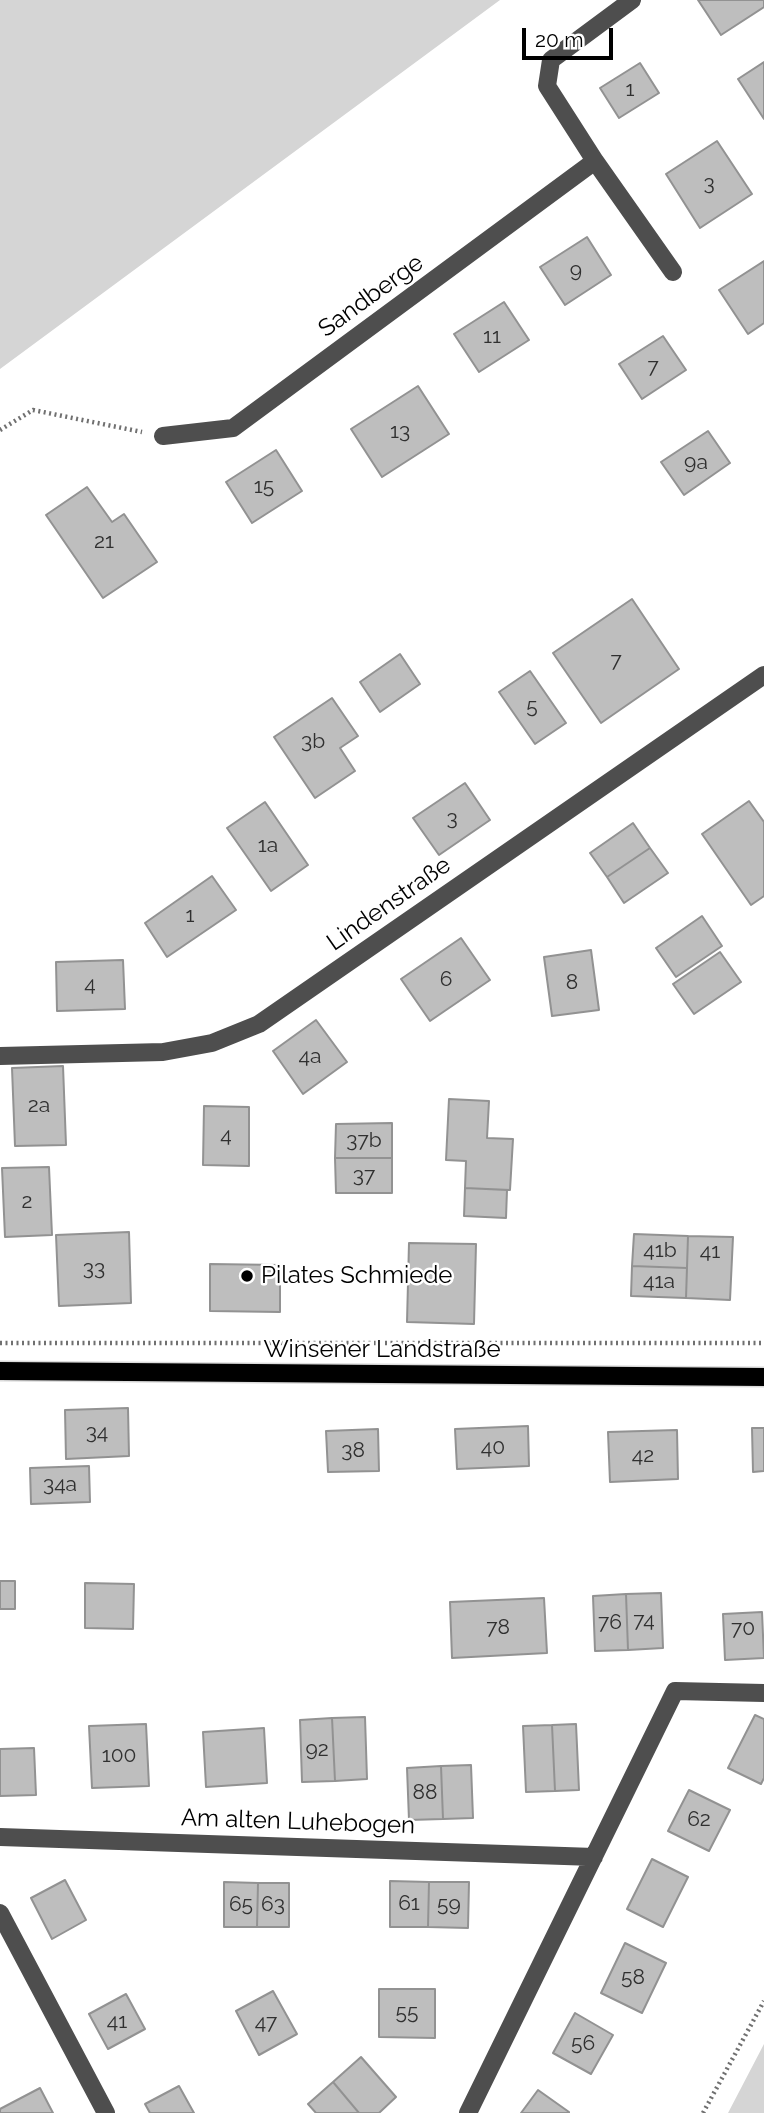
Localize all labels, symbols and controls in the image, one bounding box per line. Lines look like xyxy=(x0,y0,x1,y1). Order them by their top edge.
scale bar xyxy=(526,14,617,58)
text: 20 m xyxy=(535,27,583,52)
house number: 1 xyxy=(626,77,634,103)
house number: 3 xyxy=(703,171,715,197)
street label: Sandberge xyxy=(313,248,429,344)
house number: 9 xyxy=(570,258,582,284)
house number: 11 xyxy=(483,324,501,350)
house number: 7 xyxy=(647,354,659,380)
house number: 13 xyxy=(390,419,410,445)
house number: 9a xyxy=(684,450,708,476)
house number: 15 xyxy=(254,474,274,500)
house number: 21 xyxy=(94,529,114,555)
house number: 7 xyxy=(610,648,622,674)
house number: 5 xyxy=(526,694,538,720)
house number: 3b xyxy=(301,729,325,755)
house number: 3 xyxy=(446,806,458,832)
house number: 1a xyxy=(258,833,278,859)
street label: Lindenstraße xyxy=(322,851,456,957)
house number: 1 xyxy=(186,903,194,929)
house number: 6 xyxy=(440,967,452,993)
house number: 8 xyxy=(566,970,578,996)
house number: 4 xyxy=(84,972,96,998)
house number: 4a xyxy=(299,1044,321,1070)
house number: 2a xyxy=(28,1093,50,1119)
house number: 4 xyxy=(220,1123,232,1149)
house number: 37b xyxy=(346,1128,382,1154)
house number: 37 xyxy=(353,1163,375,1189)
house number: 2 xyxy=(22,1189,32,1215)
house number: 41b xyxy=(643,1238,677,1264)
house number: 41 xyxy=(700,1239,720,1265)
house number: 33 xyxy=(83,1256,105,1282)
place label: Pilates Schmiede xyxy=(261,1262,452,1290)
marker: Pilates Schmiede xyxy=(239,1268,255,1284)
house number: 41a xyxy=(643,1269,675,1295)
street label: Winsener Landstraße xyxy=(263,1336,501,1364)
house number: 34 xyxy=(86,1420,108,1446)
house number: 40 xyxy=(481,1435,505,1461)
house number: 38 xyxy=(341,1438,365,1464)
house number: 42 xyxy=(632,1443,654,1469)
house number: 34a xyxy=(43,1472,77,1498)
house number: 74 xyxy=(633,1608,655,1634)
house number: 76 xyxy=(598,1610,622,1636)
house number: 78 xyxy=(486,1615,510,1641)
house number: 70 xyxy=(731,1616,755,1642)
house number: 92 xyxy=(305,1737,329,1763)
house number: 100 xyxy=(102,1743,136,1769)
house number: 88 xyxy=(413,1780,437,1806)
street label: Am alten Luhebogen xyxy=(180,1804,416,1840)
house number: 62 xyxy=(687,1807,711,1833)
house number: 61 xyxy=(398,1891,420,1917)
house number: 65 xyxy=(229,1892,253,1918)
house number: 63 xyxy=(261,1892,285,1918)
house number: 59 xyxy=(437,1892,461,1918)
house number: 58 xyxy=(621,1965,645,1991)
house number: 55 xyxy=(396,2000,418,2026)
house number: 41 xyxy=(107,2009,127,2035)
house number: 47 xyxy=(255,2010,277,2036)
house number: 56 xyxy=(571,2031,595,2057)

